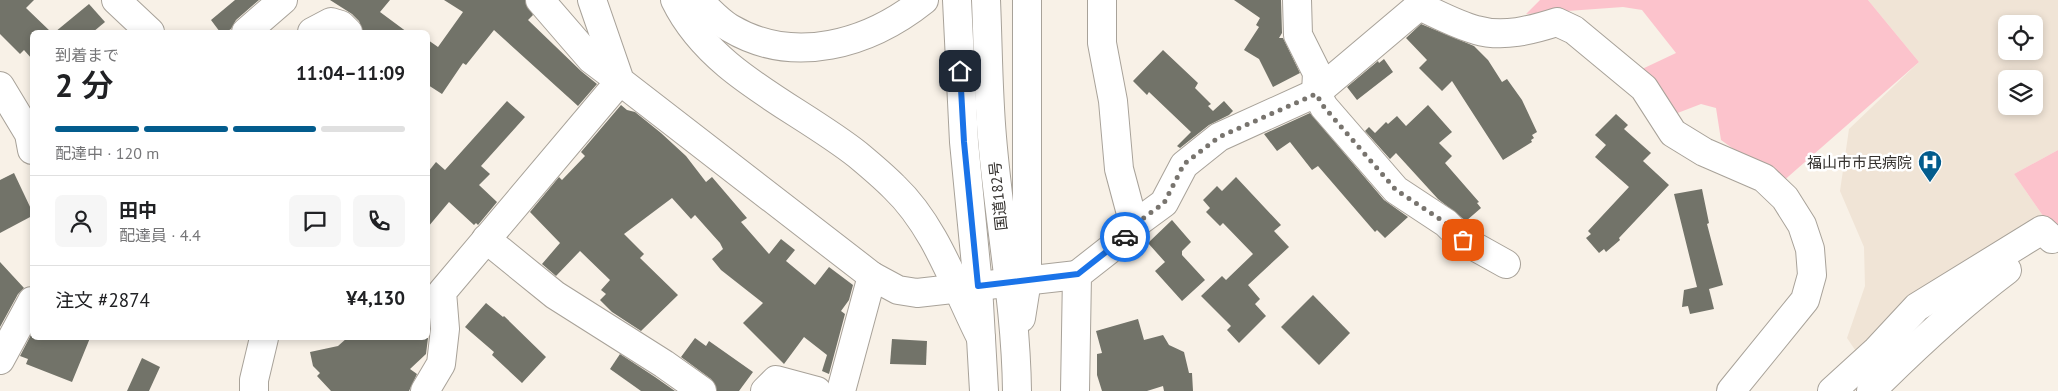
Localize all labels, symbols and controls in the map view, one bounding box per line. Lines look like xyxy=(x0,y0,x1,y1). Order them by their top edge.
map controls xyxy=(1998,15,2043,115)
button: locate xyxy=(1998,15,2043,60)
text: 到着まで xyxy=(55,45,119,65)
pin xyxy=(939,50,981,92)
icon: home xyxy=(946,57,974,85)
text: 11:04–11:09 xyxy=(296,61,405,85)
text: 2 分 xyxy=(55,64,113,106)
button: layers xyxy=(1998,70,2043,115)
text: 配達中 · 120 m xyxy=(55,143,159,163)
hospital icon: 福山市市民病院 xyxy=(1917,149,1943,183)
place label: 福山市市民病院 xyxy=(1807,153,1912,172)
street label: 国道182号 xyxy=(985,160,1011,232)
button: person xyxy=(55,195,107,247)
button: chat xyxy=(289,195,341,247)
button: phone xyxy=(353,195,405,247)
text: 田中 xyxy=(119,198,157,222)
courier xyxy=(1100,212,1150,262)
pin xyxy=(1442,219,1484,261)
icon: car xyxy=(1111,223,1139,251)
text: 配達員 · 4.4 xyxy=(119,225,201,245)
icon: bag xyxy=(1449,226,1477,254)
text: ¥4,130 xyxy=(346,286,405,310)
text: 注文 #2874 xyxy=(55,288,150,312)

